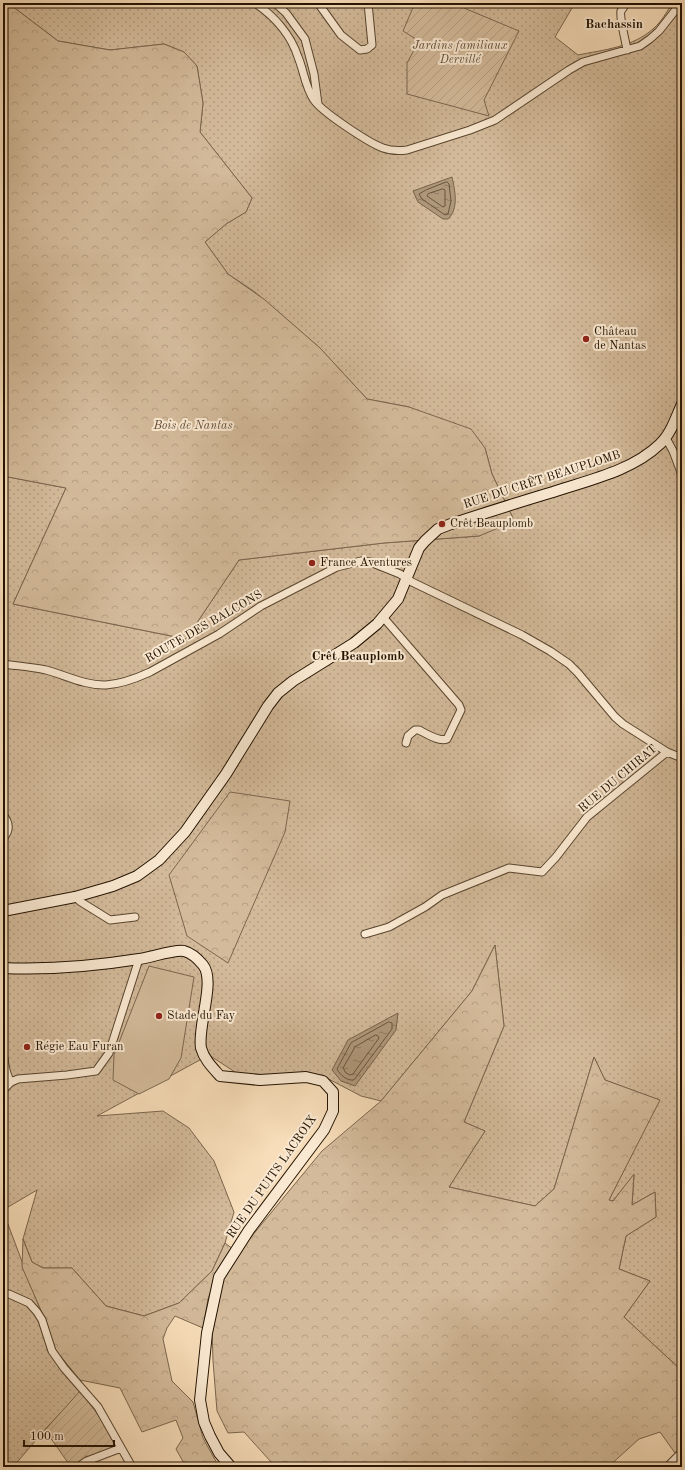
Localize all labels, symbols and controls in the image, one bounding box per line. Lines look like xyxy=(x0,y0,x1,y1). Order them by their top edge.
district label: Bachassin xyxy=(585,18,643,31)
park label: Jardins familiaux Dervillé xyxy=(412,40,508,66)
place label: Château de Nantas xyxy=(594,326,646,352)
marker: Château de Nantas xyxy=(581,334,591,344)
park label: Bois de Nantas xyxy=(153,420,232,432)
street label: RUE DU CRÊT BEAUPLOMB xyxy=(461,446,622,511)
place label: Crêt Beauplomb xyxy=(450,518,533,530)
marker: Crêt Beauplomb xyxy=(437,519,447,529)
place label: France Aventures xyxy=(320,557,412,569)
marker: France Aventures xyxy=(307,558,317,568)
street label: ROUTE DES BALCONS xyxy=(143,589,265,665)
district label: Crêt Beauplomb xyxy=(312,650,405,663)
street label: RUE DU CHIRAT xyxy=(577,743,659,815)
place label: Stade du Fay xyxy=(167,1010,236,1022)
marker: Stade du Fay xyxy=(154,1011,164,1021)
place label: Régie Eau Furan xyxy=(35,1041,124,1053)
marker: Régie Eau Furan xyxy=(22,1042,32,1052)
street label: RUE DU PUITS LACROIX xyxy=(225,1113,319,1241)
scale bar xyxy=(24,1422,114,1448)
text: 100 m xyxy=(30,1431,64,1443)

